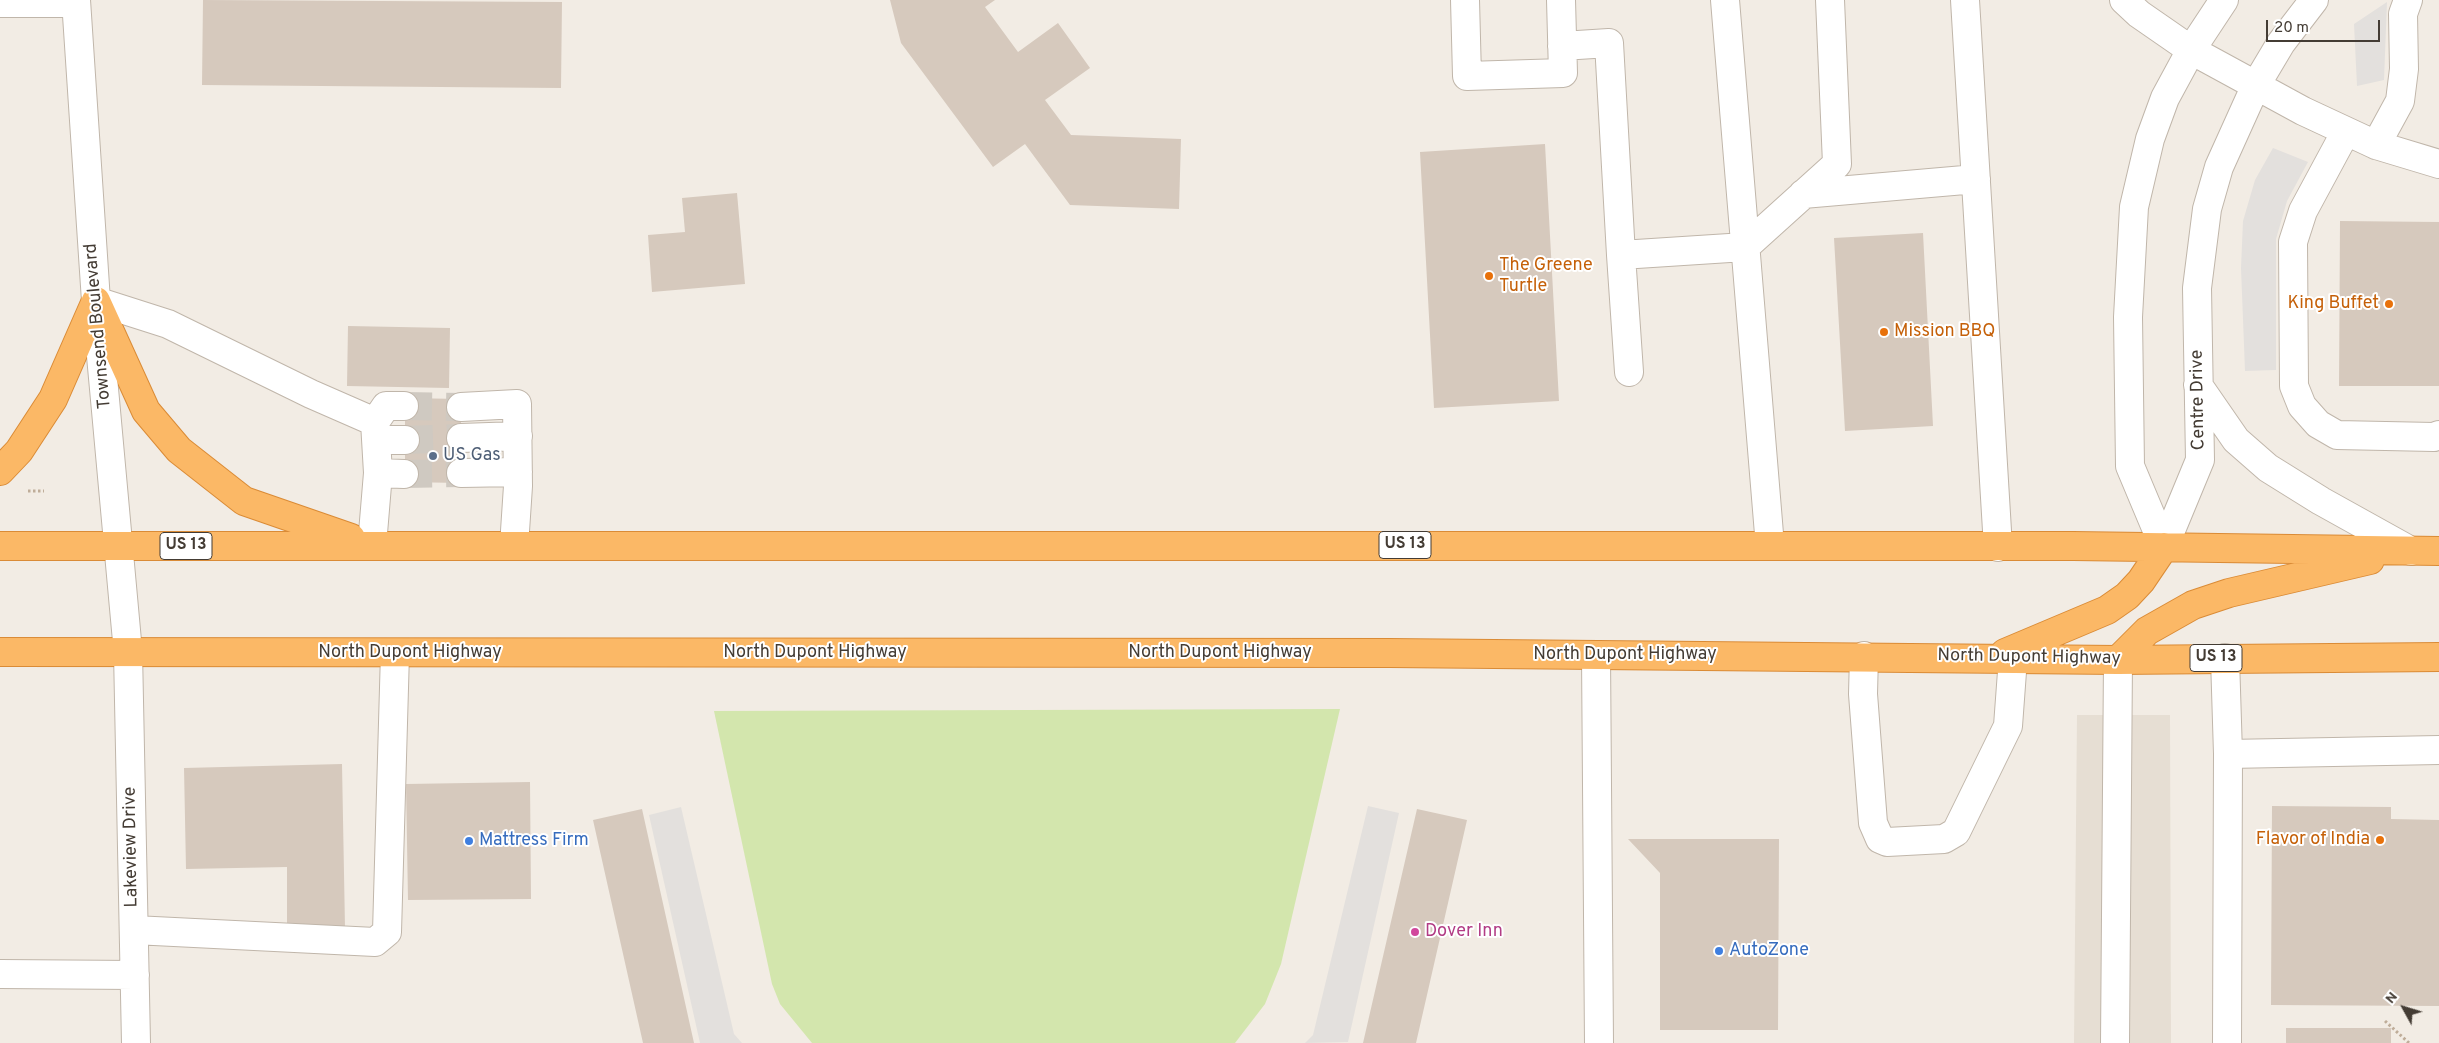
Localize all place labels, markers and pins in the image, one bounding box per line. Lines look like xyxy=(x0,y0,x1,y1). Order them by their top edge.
place label: The Greene Turtle xyxy=(1499,255,1593,298)
marker: The Greene Turtle xyxy=(1483,270,1495,282)
place label: King Buffet xyxy=(2287,293,2379,315)
marker: King Buffet xyxy=(2383,298,2395,310)
place label: Mission BBQ xyxy=(1894,321,1995,343)
marker: Mission BBQ xyxy=(1878,326,1890,338)
place label: US Gas xyxy=(443,445,501,467)
marker: US Gas xyxy=(427,450,439,462)
place label: Flavor of India xyxy=(2256,829,2370,851)
place label: Mattress Firm xyxy=(479,830,589,852)
marker: Flavor of India xyxy=(2374,834,2386,846)
marker: Mattress Firm xyxy=(463,835,475,847)
place label: Dover Inn xyxy=(1425,921,1503,943)
marker: Dover Inn xyxy=(1409,926,1421,938)
place label: AutoZone xyxy=(1729,940,1809,962)
marker: AutoZone xyxy=(1713,945,1725,957)

